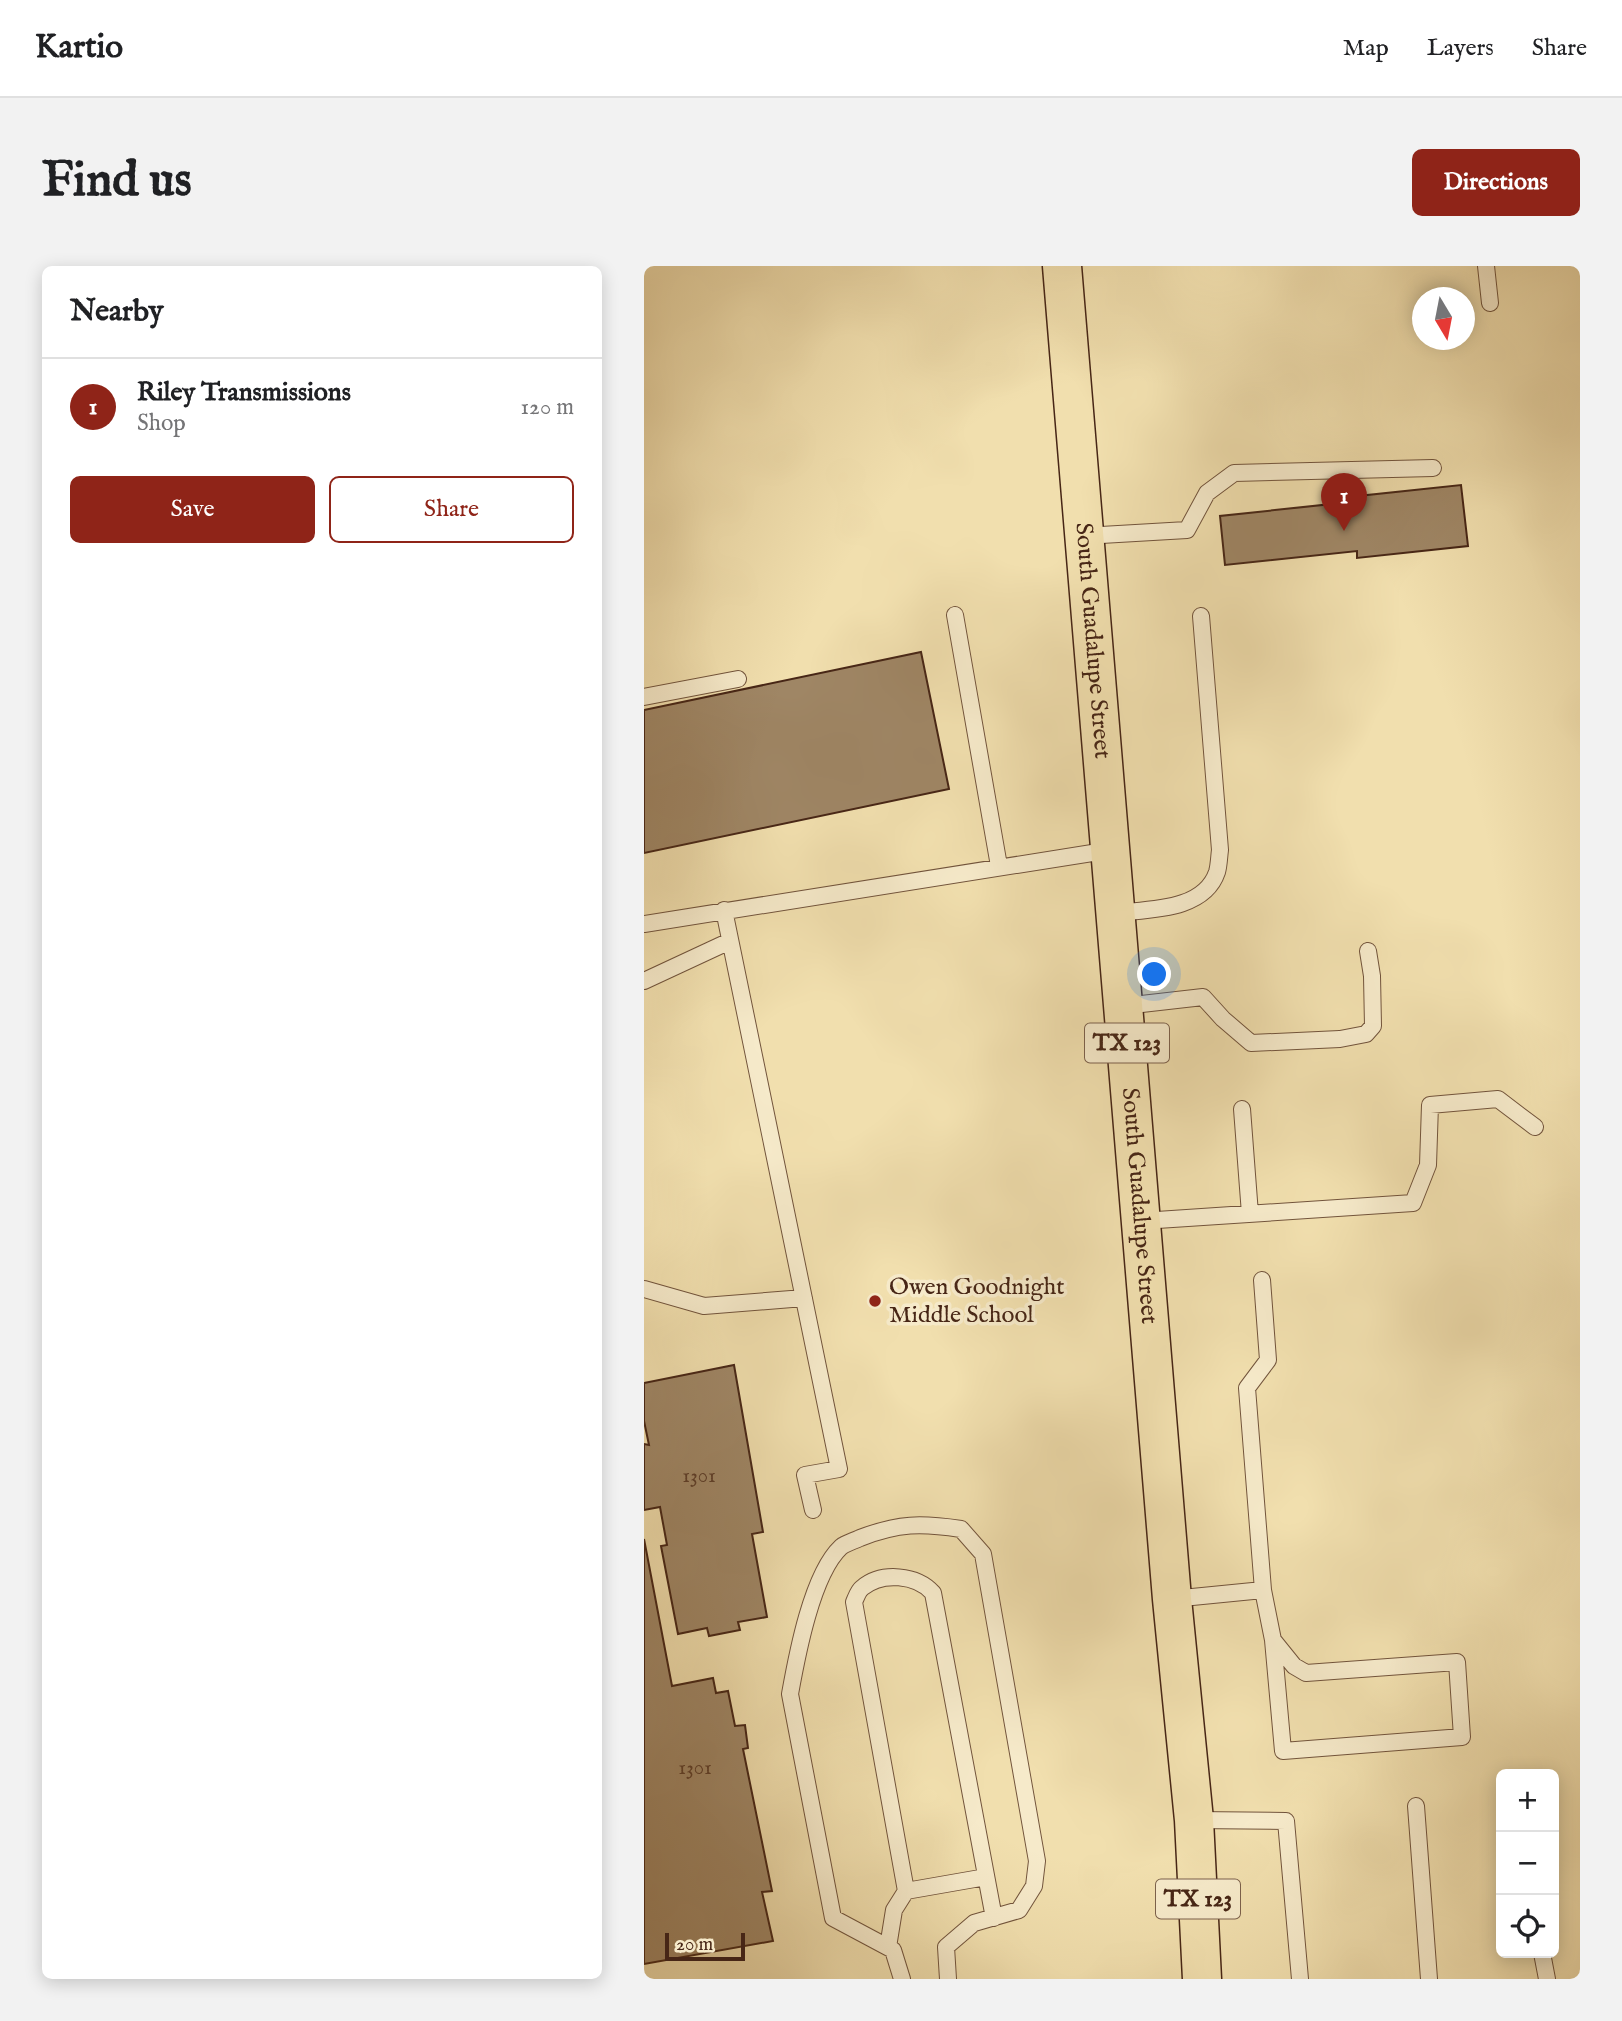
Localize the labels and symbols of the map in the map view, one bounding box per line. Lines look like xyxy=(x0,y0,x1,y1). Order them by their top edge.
north arrow xyxy=(1412,287,1475,350)
pin: 1 xyxy=(1321,473,1367,531)
street label: South Guadalupe Street xyxy=(1068,521,1118,760)
your location xyxy=(1137,957,1171,991)
road number: TX 123 xyxy=(1085,1024,1169,1062)
street label: South Guadalupe Street xyxy=(1114,1087,1165,1325)
place label: Owen Goodnight Middle School xyxy=(889,1272,1065,1331)
marker: Owen Goodnight Middle School xyxy=(867,1293,883,1309)
house number: 1301 xyxy=(682,1463,716,1490)
house number: 1301 xyxy=(678,1755,712,1782)
road number: TX 123 xyxy=(1156,1880,1240,1918)
scale bar xyxy=(665,1930,746,1962)

